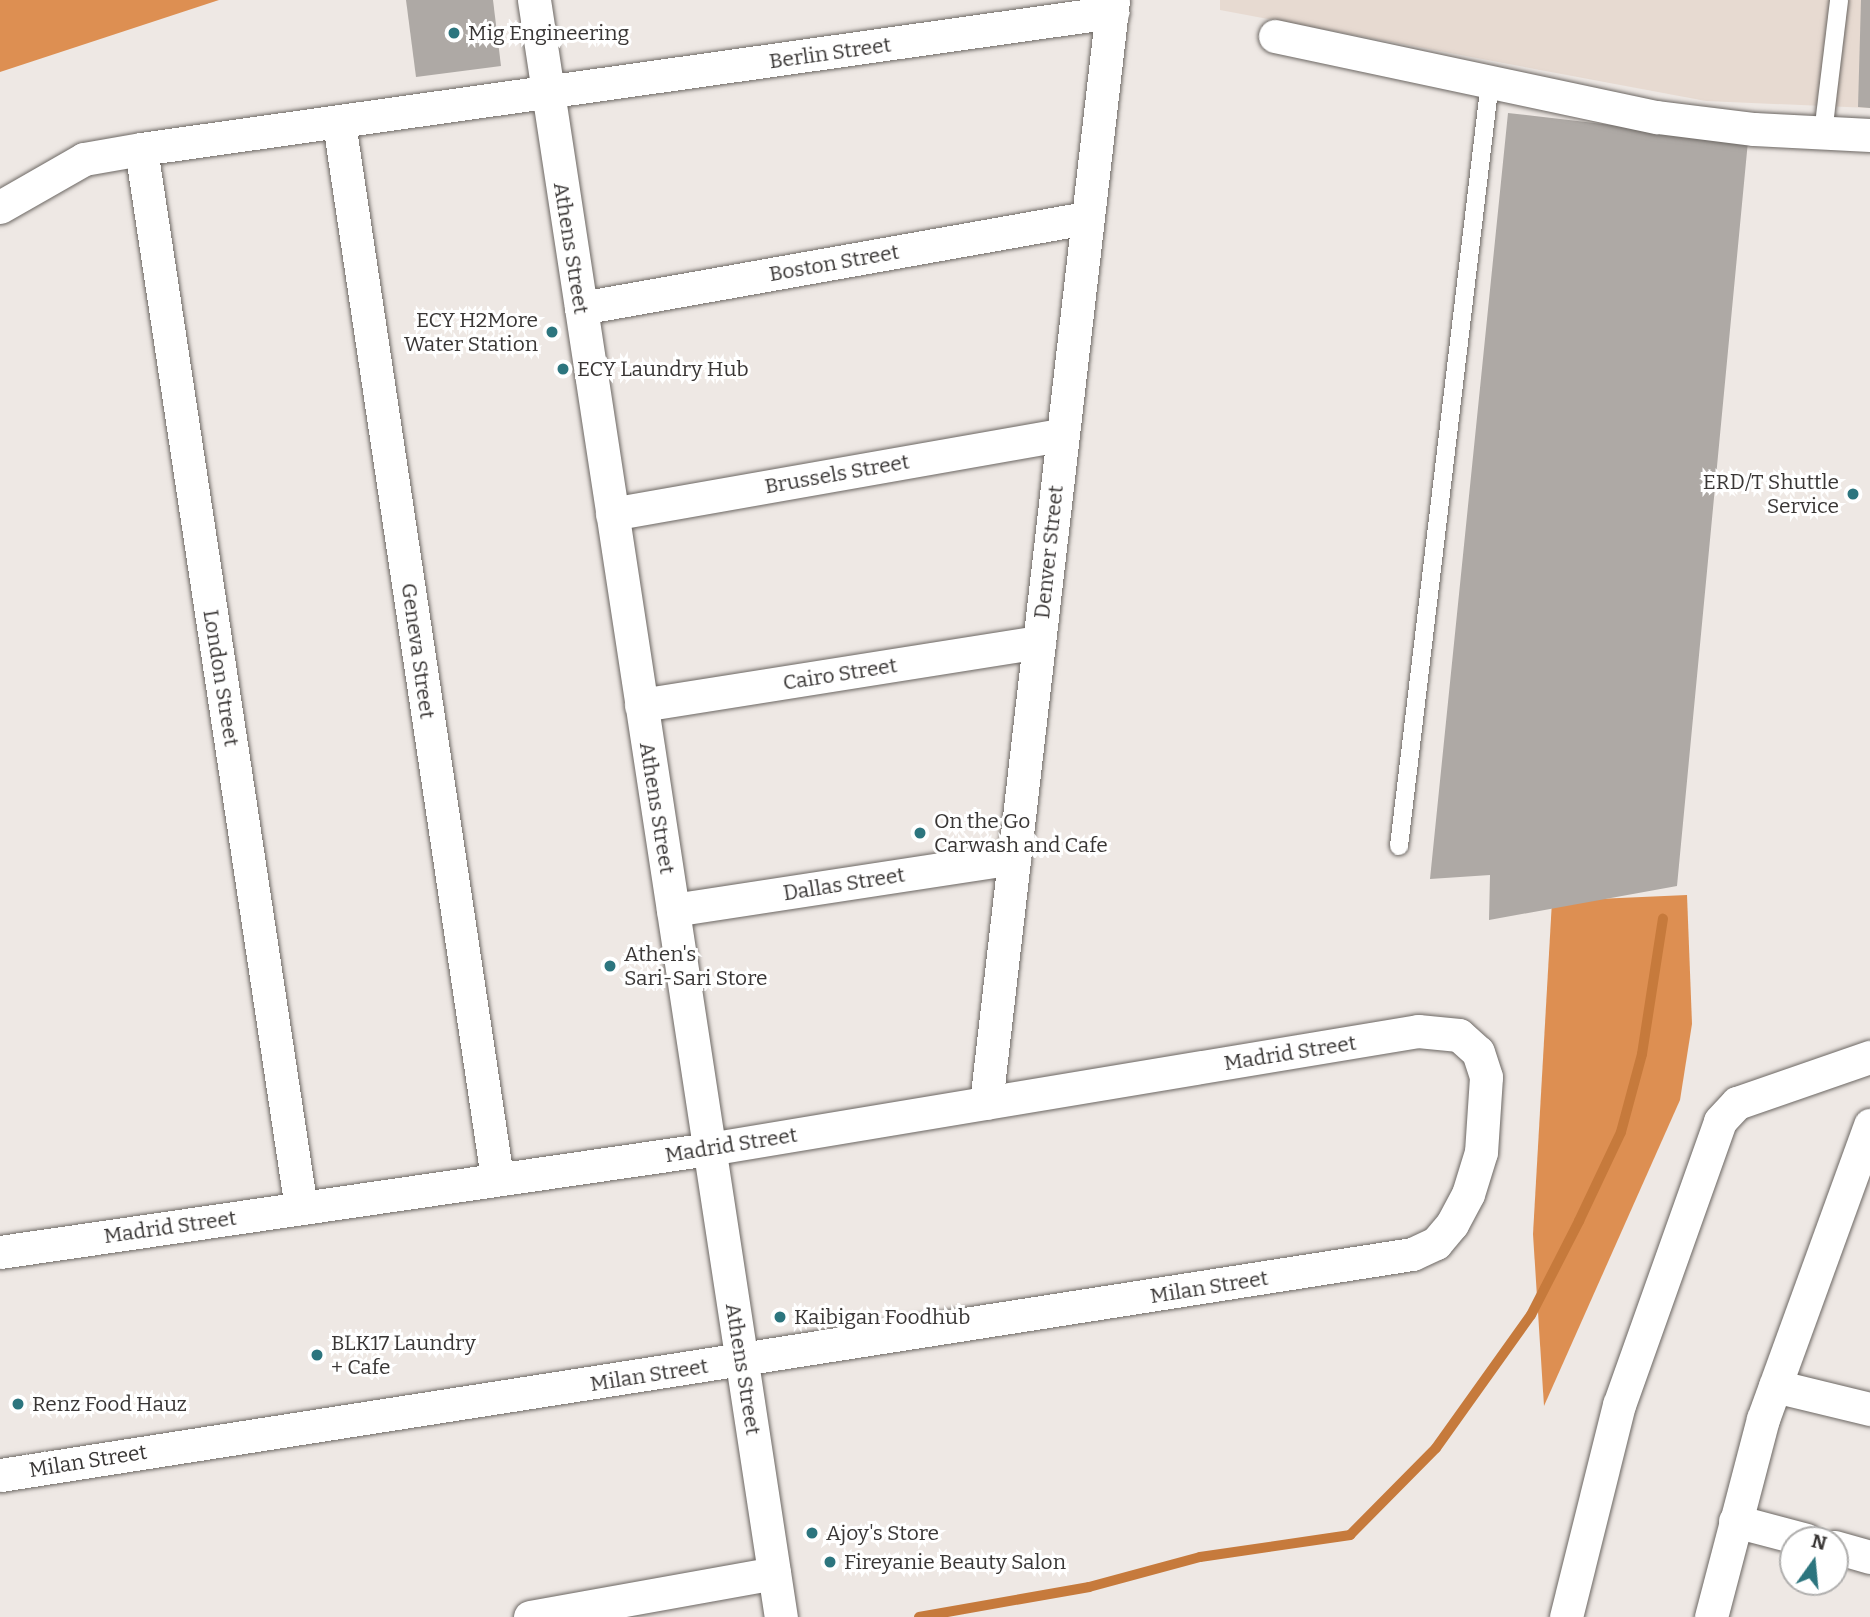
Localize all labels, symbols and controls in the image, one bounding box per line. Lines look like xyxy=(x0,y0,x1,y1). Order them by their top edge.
place label: Mig Engineering xyxy=(468,20,629,46)
marker: Mig Engineering xyxy=(446,25,462,41)
street label: Berlin Street xyxy=(767,32,893,74)
street label: Athens Street xyxy=(548,180,594,316)
street label: Boston Street xyxy=(767,239,901,287)
place label: ECY H2More Water Station xyxy=(404,307,538,357)
marker: ECY H2More Water Station xyxy=(544,324,560,340)
place label: ECY Laundry Hub xyxy=(577,356,749,382)
marker: ECY Laundry Hub xyxy=(555,361,571,377)
street label: Brussels Street xyxy=(763,449,911,499)
place label: ERD/T Shuttle Service xyxy=(1703,469,1839,519)
street label: Denver Street xyxy=(1029,484,1069,620)
marker: ERD/T Shuttle Service xyxy=(1845,486,1861,502)
street label: Geneva Street xyxy=(396,581,440,721)
street label: London Street xyxy=(198,608,244,748)
street label: Cairo Street xyxy=(781,653,899,695)
street label: Athens Street xyxy=(634,740,680,876)
place label: On the Go Carwash and Cafe xyxy=(934,808,1108,858)
marker: On the Go Carwash and Cafe xyxy=(912,825,928,841)
street label: Dallas Street xyxy=(781,862,907,906)
place label: Athen's Sari-Sari Store xyxy=(624,941,767,991)
marker: Athen's Sari-Sari Store xyxy=(602,958,618,974)
street label: Madrid Street xyxy=(1222,1030,1358,1076)
street label: Madrid Street xyxy=(663,1122,799,1168)
street label: Madrid Street xyxy=(102,1205,238,1249)
street label: Milan Street xyxy=(1148,1265,1270,1309)
street label: Athens Street xyxy=(720,1301,766,1437)
place label: Kaibigan Foodhub xyxy=(794,1304,970,1330)
marker: Kaibigan Foodhub xyxy=(772,1309,788,1325)
place label: BLK17 Laundry + Cafe xyxy=(331,1330,476,1380)
marker: BLK17 Laundry + Cafe xyxy=(309,1347,325,1363)
street label: Milan Street xyxy=(588,1353,710,1397)
place label: Renz Food Hauz xyxy=(32,1391,187,1417)
marker: Renz Food Hauz xyxy=(10,1396,26,1412)
street label: Milan Street xyxy=(27,1439,149,1483)
place label: Ajoy's Store xyxy=(826,1520,939,1546)
marker: Ajoy's Store xyxy=(804,1525,820,1541)
north arrow xyxy=(1779,1526,1849,1596)
text: N xyxy=(1809,1529,1829,1555)
place label: Fireyanie Beauty Salon xyxy=(844,1549,1066,1575)
marker: Fireyanie Beauty Salon xyxy=(822,1554,838,1570)

